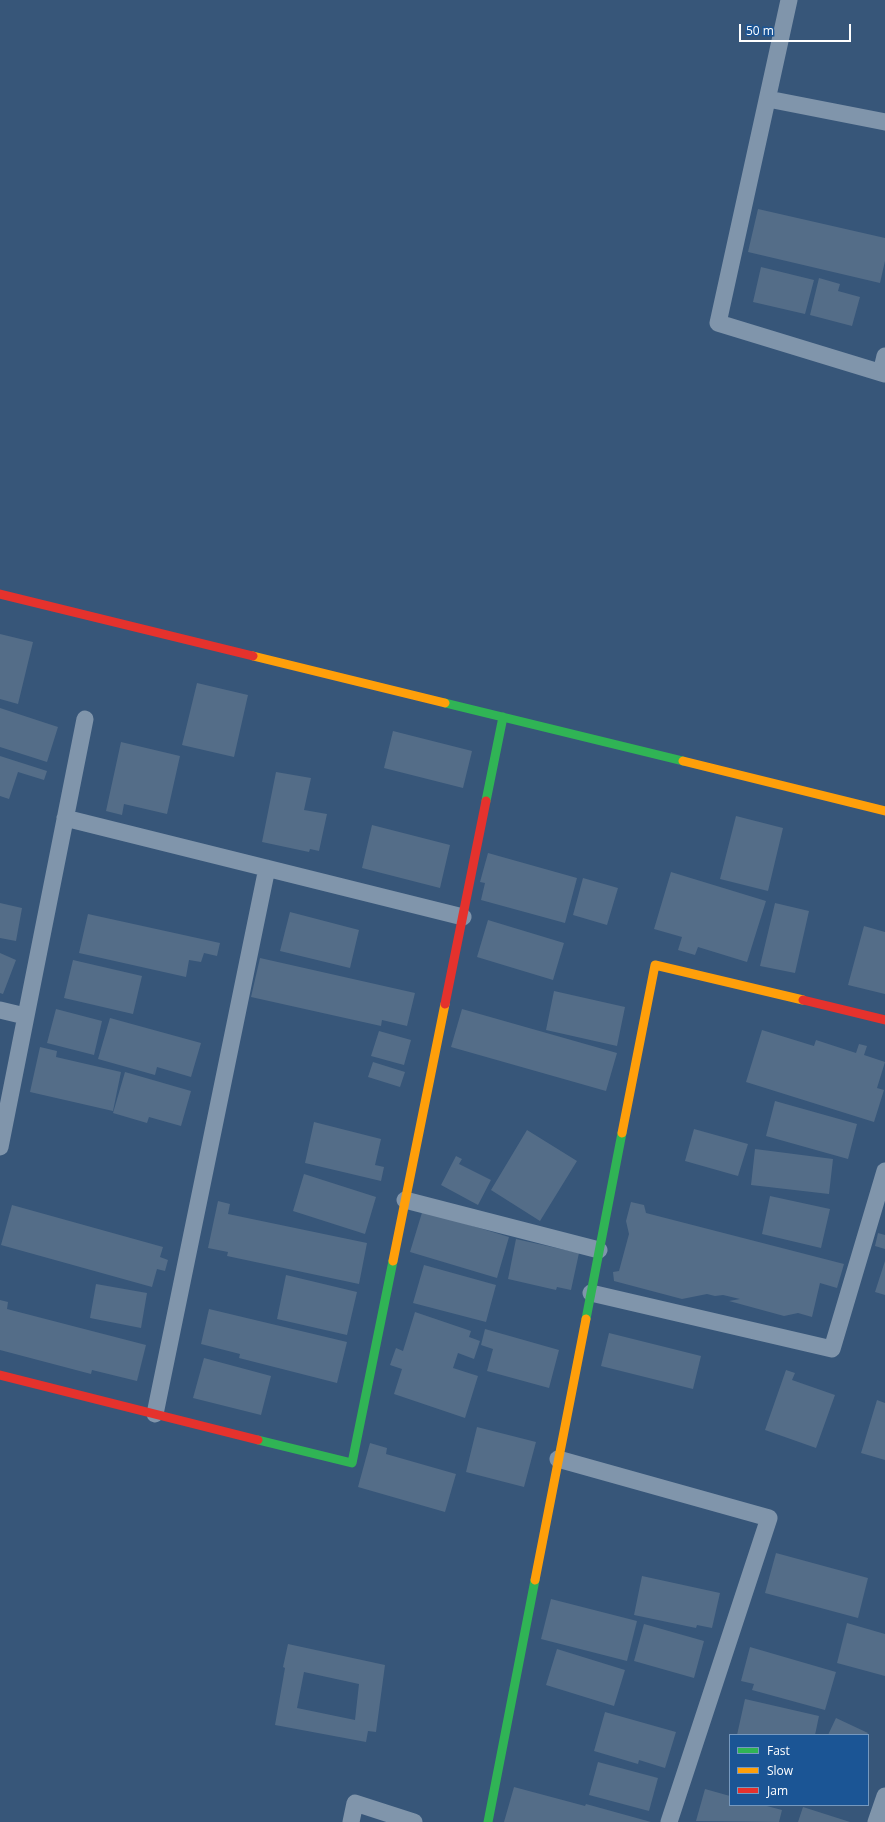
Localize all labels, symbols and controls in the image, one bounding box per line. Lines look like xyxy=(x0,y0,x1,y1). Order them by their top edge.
scale bar xyxy=(741,16,853,42)
text: 50 m xyxy=(746,22,774,39)
legend xyxy=(729,1734,869,1806)
text: Fast xyxy=(767,1742,790,1759)
text: Slow xyxy=(767,1762,793,1779)
text: Jam xyxy=(767,1782,788,1799)

